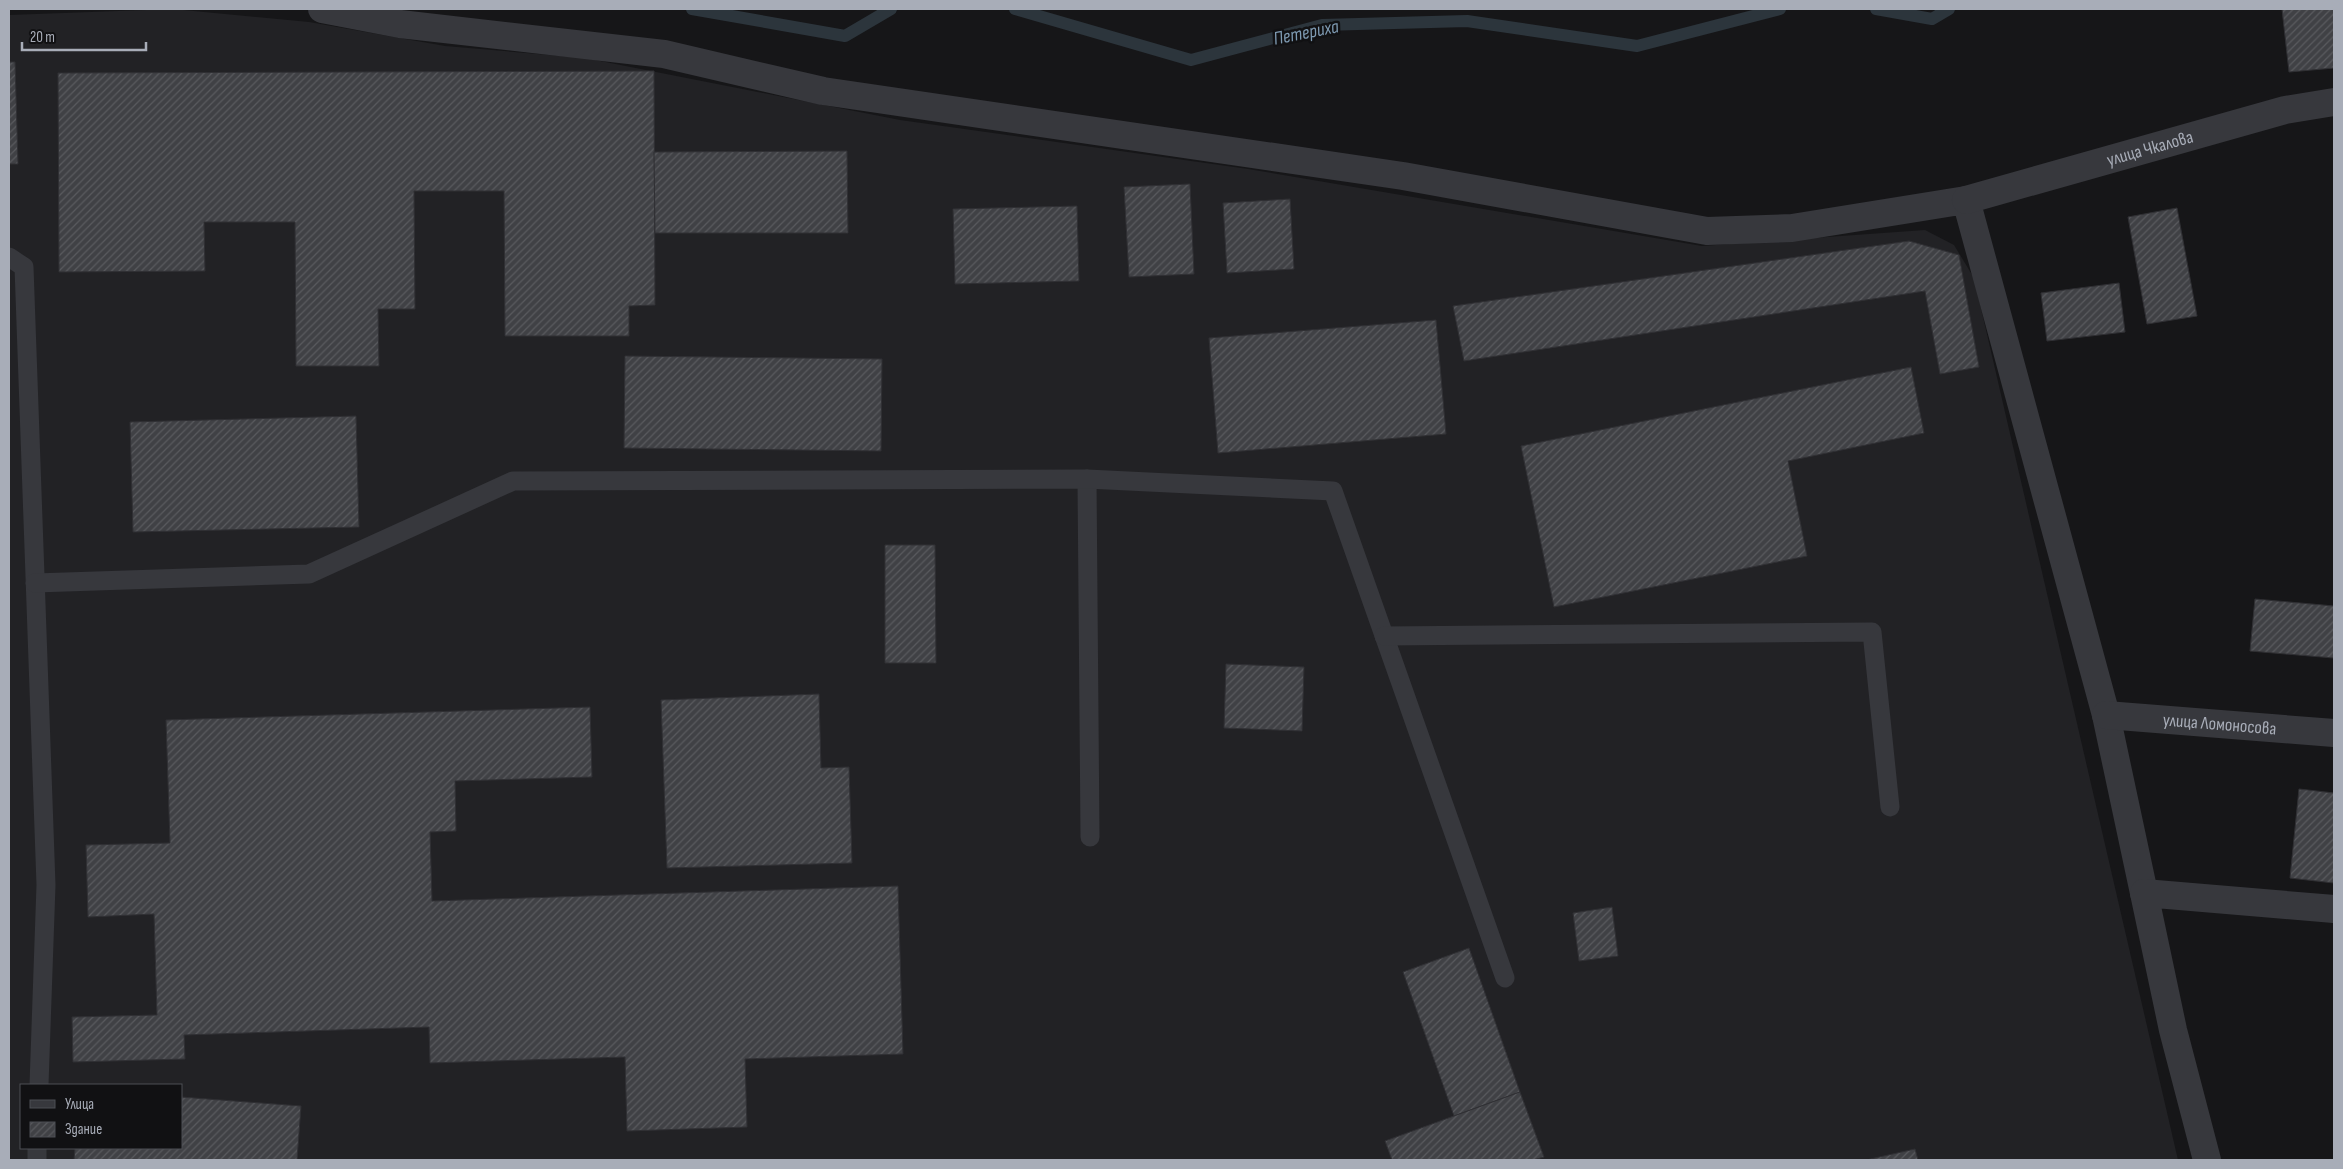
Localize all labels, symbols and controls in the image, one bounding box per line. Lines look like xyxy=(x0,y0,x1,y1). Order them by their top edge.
water label: Петериха xyxy=(1271,15,1341,51)
scale bar xyxy=(22,20,146,52)
text: 20 m xyxy=(30,28,55,47)
street label: улица Чкалова xyxy=(2104,126,2195,170)
street label: улица Ломоносова xyxy=(2162,709,2277,739)
legend xyxy=(20,1084,182,1149)
text: Улица xyxy=(65,1095,94,1114)
text: Здание xyxy=(65,1120,102,1139)

